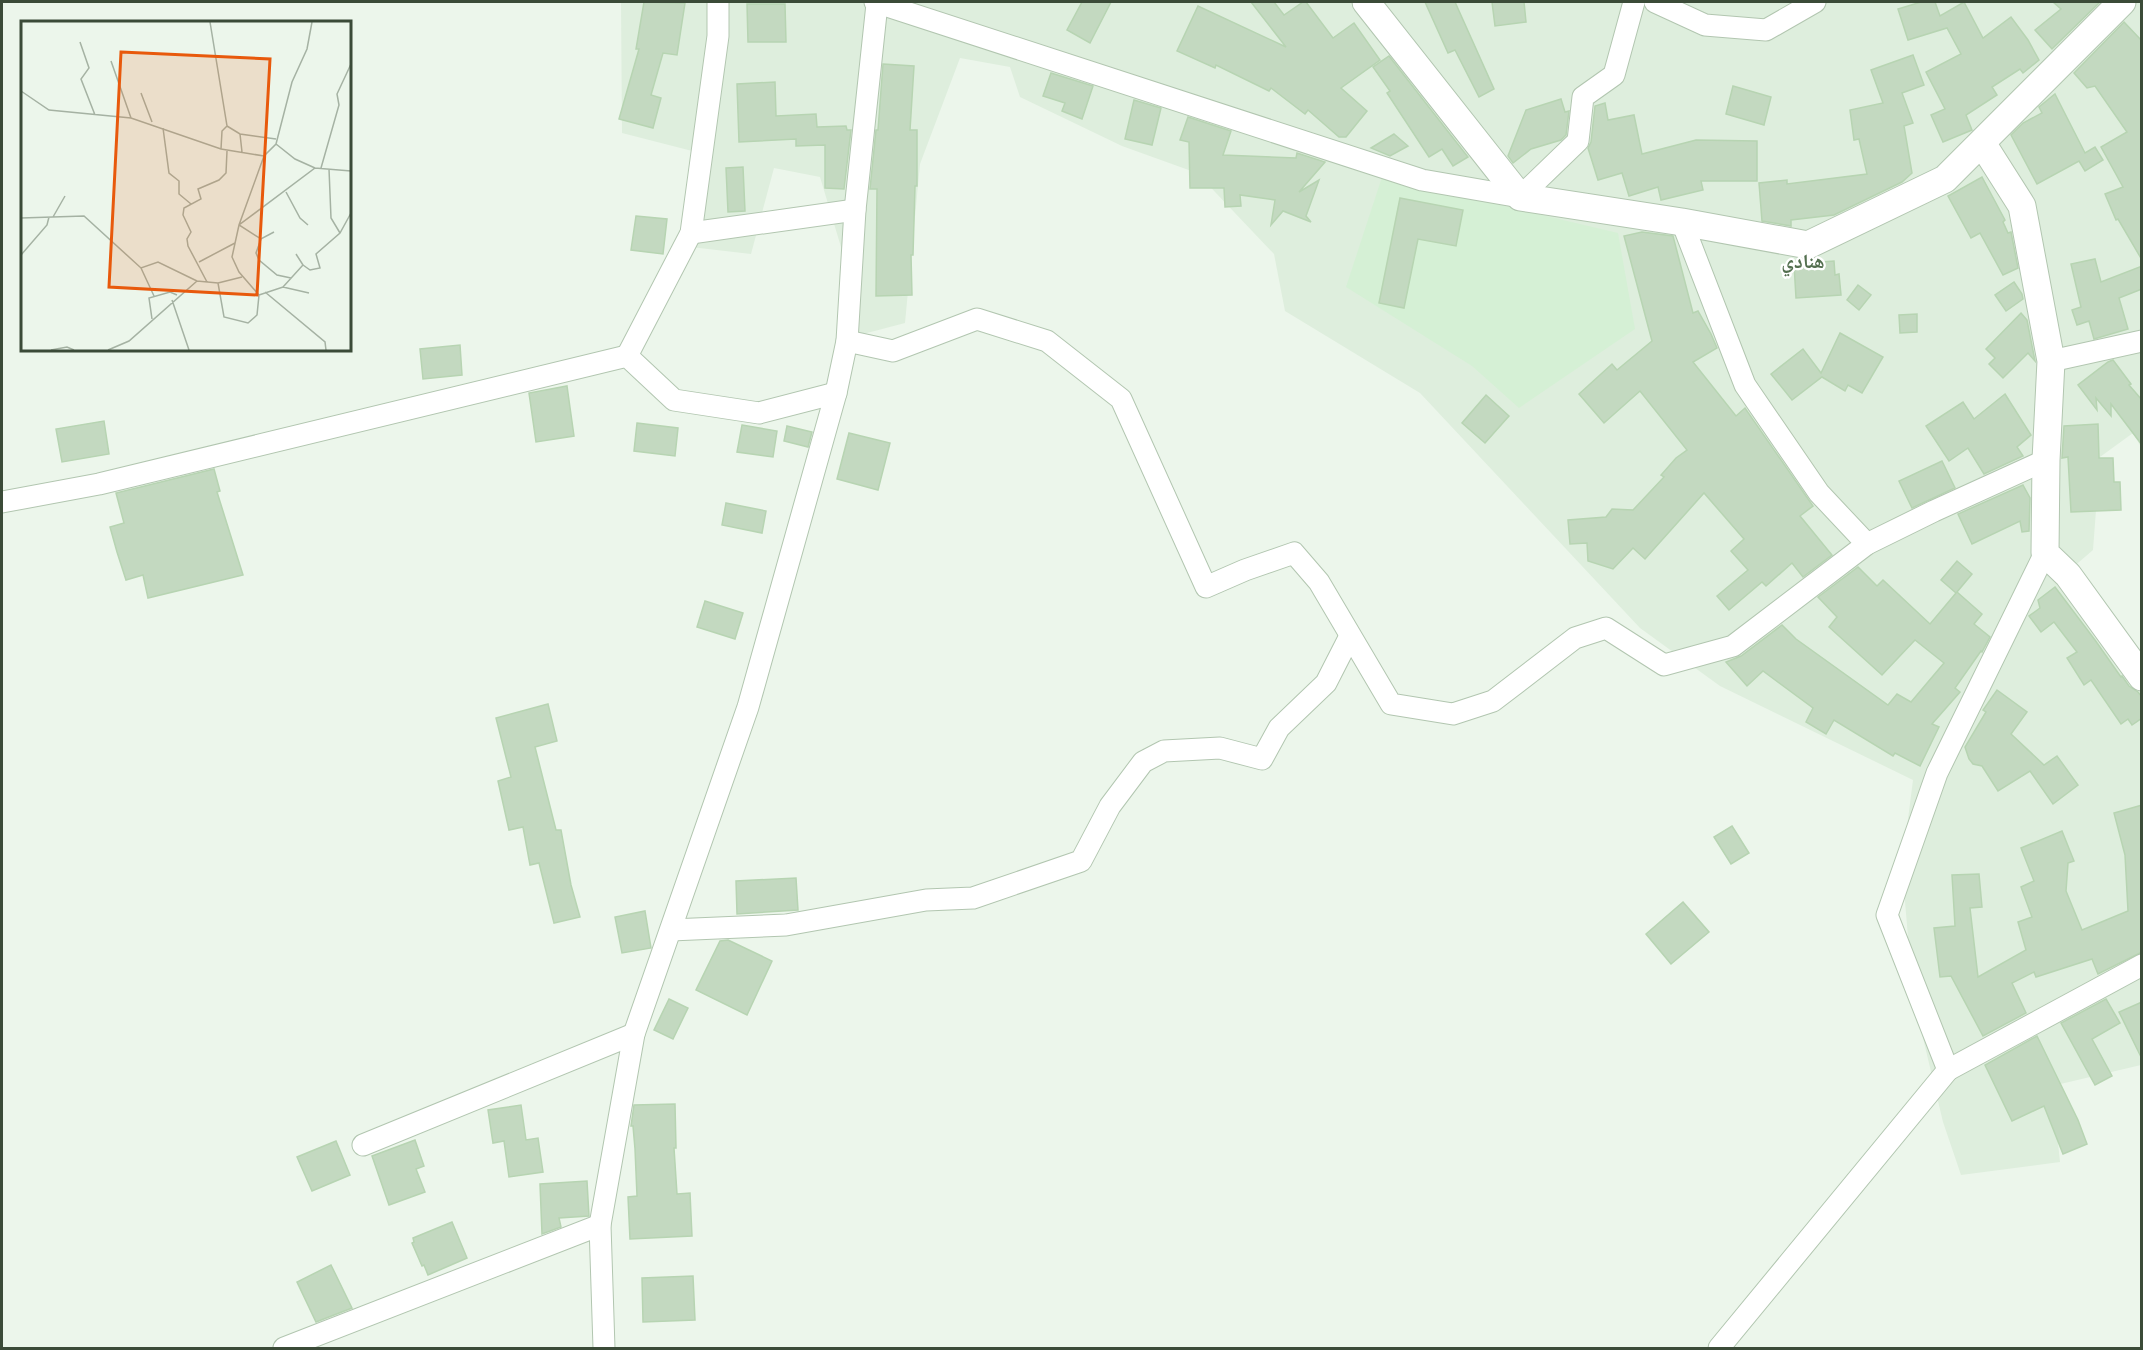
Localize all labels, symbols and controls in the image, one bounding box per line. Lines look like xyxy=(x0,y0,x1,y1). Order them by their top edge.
inset map xyxy=(21,21,351,351)
district label: هنادي xyxy=(1781,249,1825,277)

